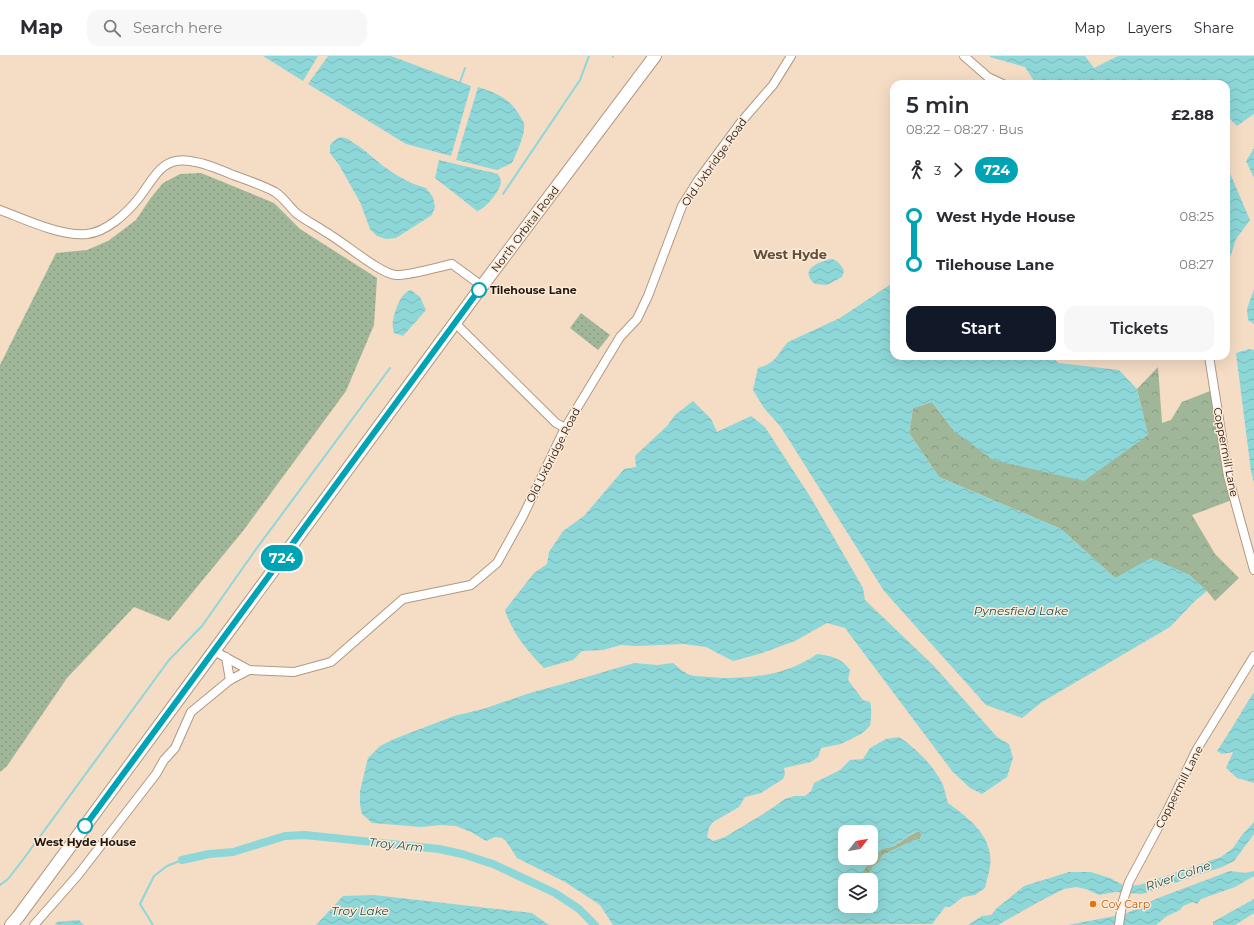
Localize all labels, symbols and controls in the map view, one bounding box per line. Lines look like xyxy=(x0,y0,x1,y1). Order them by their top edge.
search box xyxy=(87,10,367,46)
text: Map xyxy=(20,16,63,39)
icon: search xyxy=(101,17,123,39)
text: Search here xyxy=(133,18,222,37)
text: Map xyxy=(1074,19,1105,37)
text: Layers xyxy=(1127,19,1172,37)
text: Share xyxy=(1194,19,1234,37)
text: 5 min xyxy=(906,92,970,119)
text: £2.88 xyxy=(1171,105,1214,124)
street label: Old Uxbridge Road xyxy=(678,115,750,209)
text: 08:22 – 08:27 · Bus xyxy=(906,121,1023,137)
icon: walk xyxy=(906,159,928,181)
icon: forward xyxy=(947,159,969,181)
text: 724 xyxy=(983,161,1010,179)
text: 3 xyxy=(934,162,941,178)
street label: North Orbital Road xyxy=(488,183,562,275)
text: West Hyde House xyxy=(936,207,1075,226)
text: 08:25 xyxy=(1180,208,1214,224)
district label: West Hyde xyxy=(753,246,827,262)
text: Tilehouse Lane xyxy=(936,255,1054,274)
text: 08:27 xyxy=(1179,256,1214,272)
marker: Tilehouse Lane xyxy=(471,282,487,298)
place label: Tilehouse Lane xyxy=(490,283,577,297)
button: Start xyxy=(906,306,1056,352)
button: Tickets xyxy=(1064,306,1214,352)
street label: Old Uxbridge Road xyxy=(523,405,583,505)
street label: Coppermill Lane xyxy=(1210,406,1242,498)
line badge: 724 xyxy=(259,545,305,571)
text: 724 xyxy=(269,549,295,567)
water label: Pynesfield Lake xyxy=(974,603,1068,618)
street label: Coppermill Lane xyxy=(1152,743,1206,831)
marker: West Hyde House xyxy=(77,818,93,834)
north arrow xyxy=(838,825,878,865)
map controls xyxy=(838,825,878,913)
water label: Troy Arm xyxy=(368,834,424,855)
place label: West Hyde House xyxy=(34,835,136,849)
water label: River Colne xyxy=(1143,857,1212,894)
button: layers xyxy=(838,873,878,913)
place label: Coy Carp xyxy=(1101,897,1150,911)
marker: Coy Carp xyxy=(1088,899,1098,909)
water label: Troy Lake xyxy=(331,903,389,918)

